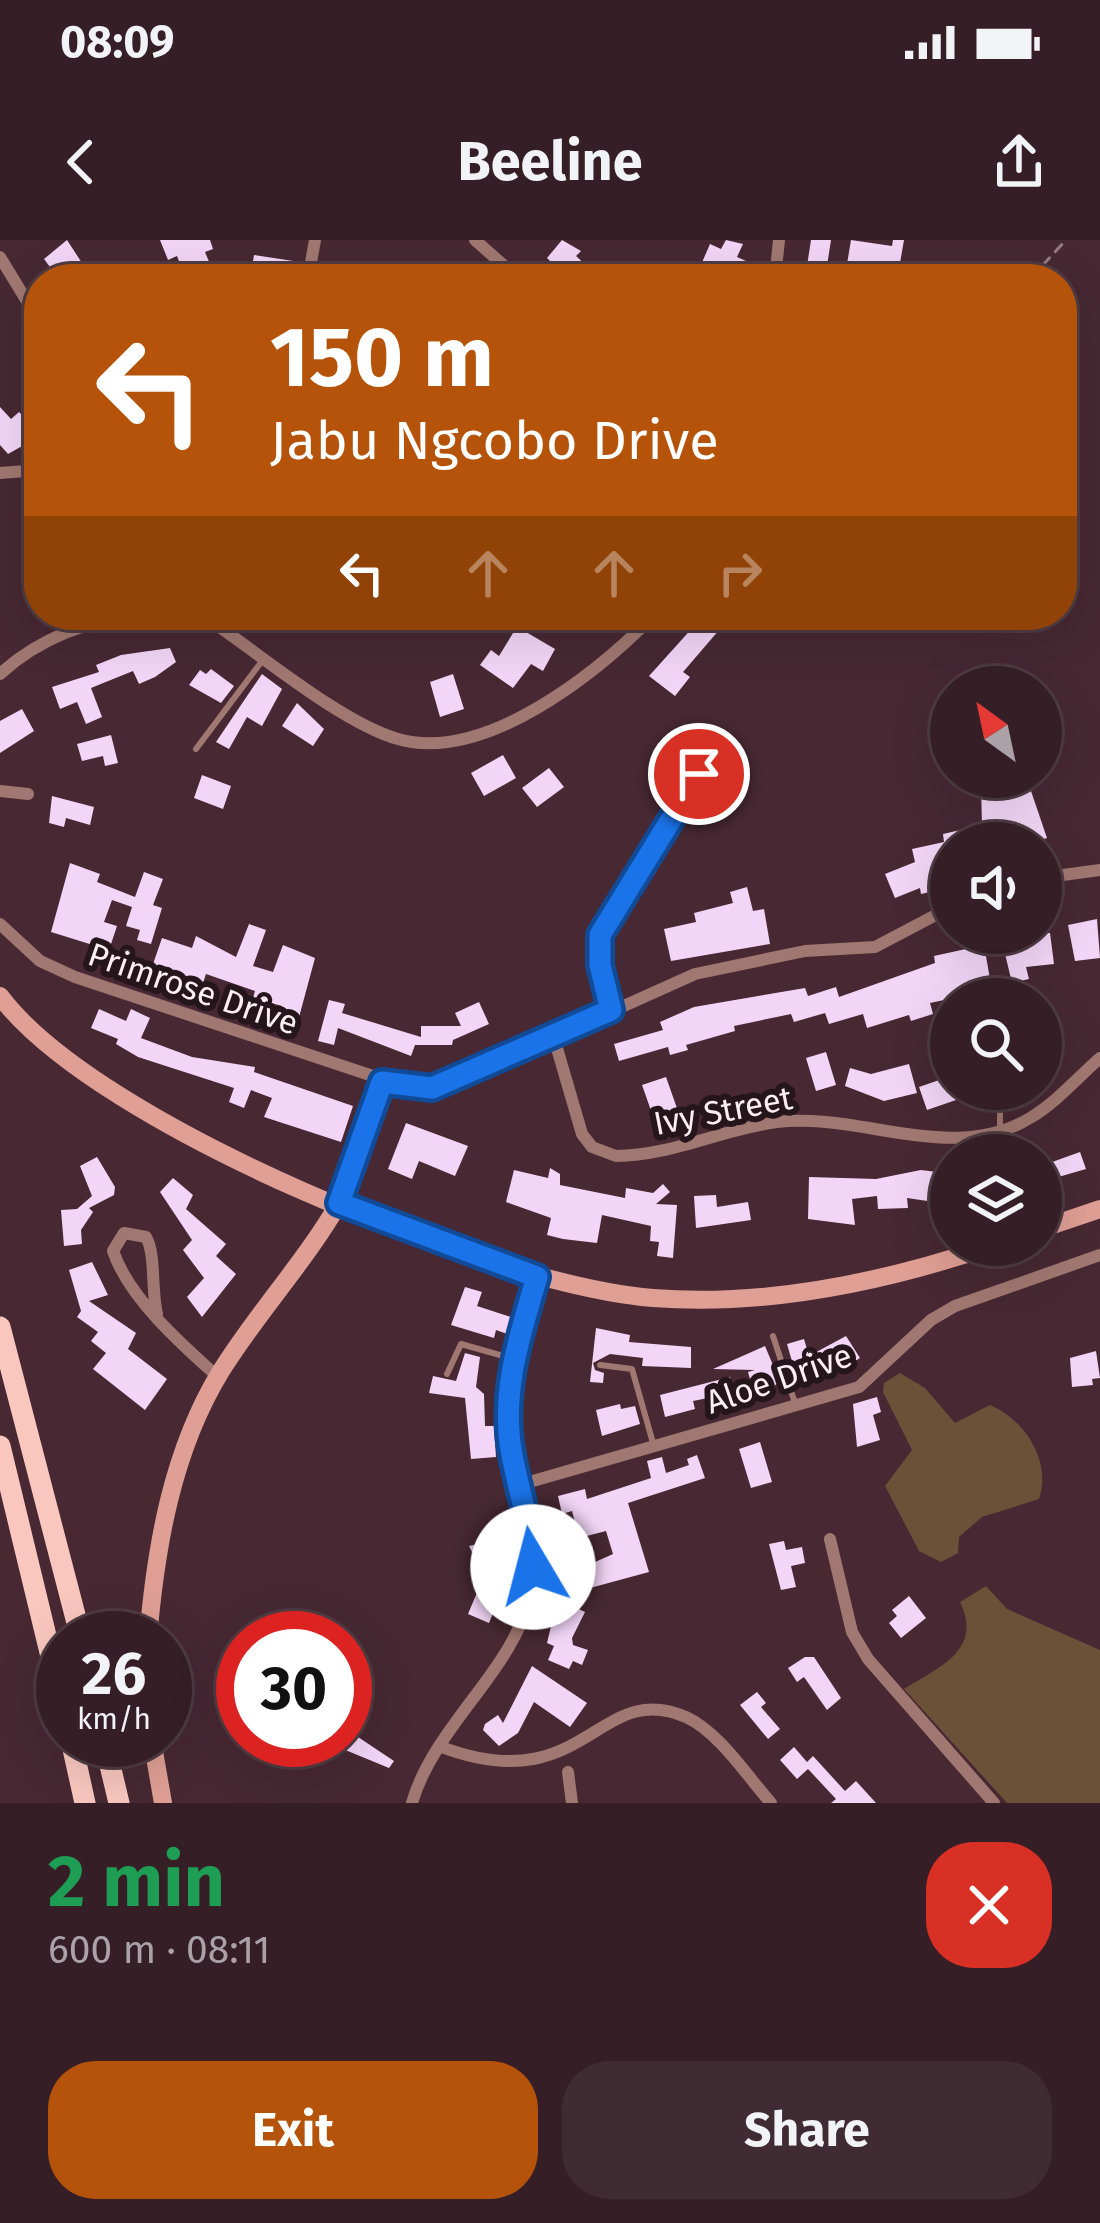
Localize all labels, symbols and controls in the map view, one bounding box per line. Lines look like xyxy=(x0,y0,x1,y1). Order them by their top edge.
text: 08:09 xyxy=(60,15,174,69)
icon: back xyxy=(48,129,114,195)
icon: share xyxy=(986,129,1052,195)
text: Beeline xyxy=(457,130,643,194)
text: 150 m xyxy=(270,307,494,408)
icon: left xyxy=(72,312,228,468)
text: Jabu Ngcobo Drive xyxy=(270,409,719,473)
icon: left xyxy=(329,540,395,606)
icon: ahead xyxy=(455,540,521,606)
icon: ahead xyxy=(581,540,647,606)
icon: right xyxy=(707,540,773,606)
north arrow xyxy=(930,666,1062,798)
map controls xyxy=(930,666,1062,1266)
pin xyxy=(648,723,750,825)
icon: arrive xyxy=(666,741,732,807)
button: sound xyxy=(930,822,1062,954)
street label: Primrose Drive xyxy=(83,934,303,1044)
button: search xyxy=(930,978,1062,1110)
street label: Ivy Street xyxy=(650,1078,796,1144)
button: layers xyxy=(930,1134,1062,1266)
street label: Aloe Drive xyxy=(701,1335,857,1423)
position arrow xyxy=(470,1504,596,1630)
speed limit sign: 30 xyxy=(216,1611,372,1767)
text: 26 xyxy=(82,1638,146,1710)
text: km/h xyxy=(77,1701,151,1737)
text: 2 min xyxy=(48,1839,225,1925)
button: close xyxy=(926,1842,1052,1968)
text: 600 m · 08:11 xyxy=(48,1927,270,1973)
button: Exit xyxy=(48,2061,538,2199)
button: Share xyxy=(562,2061,1052,2199)

